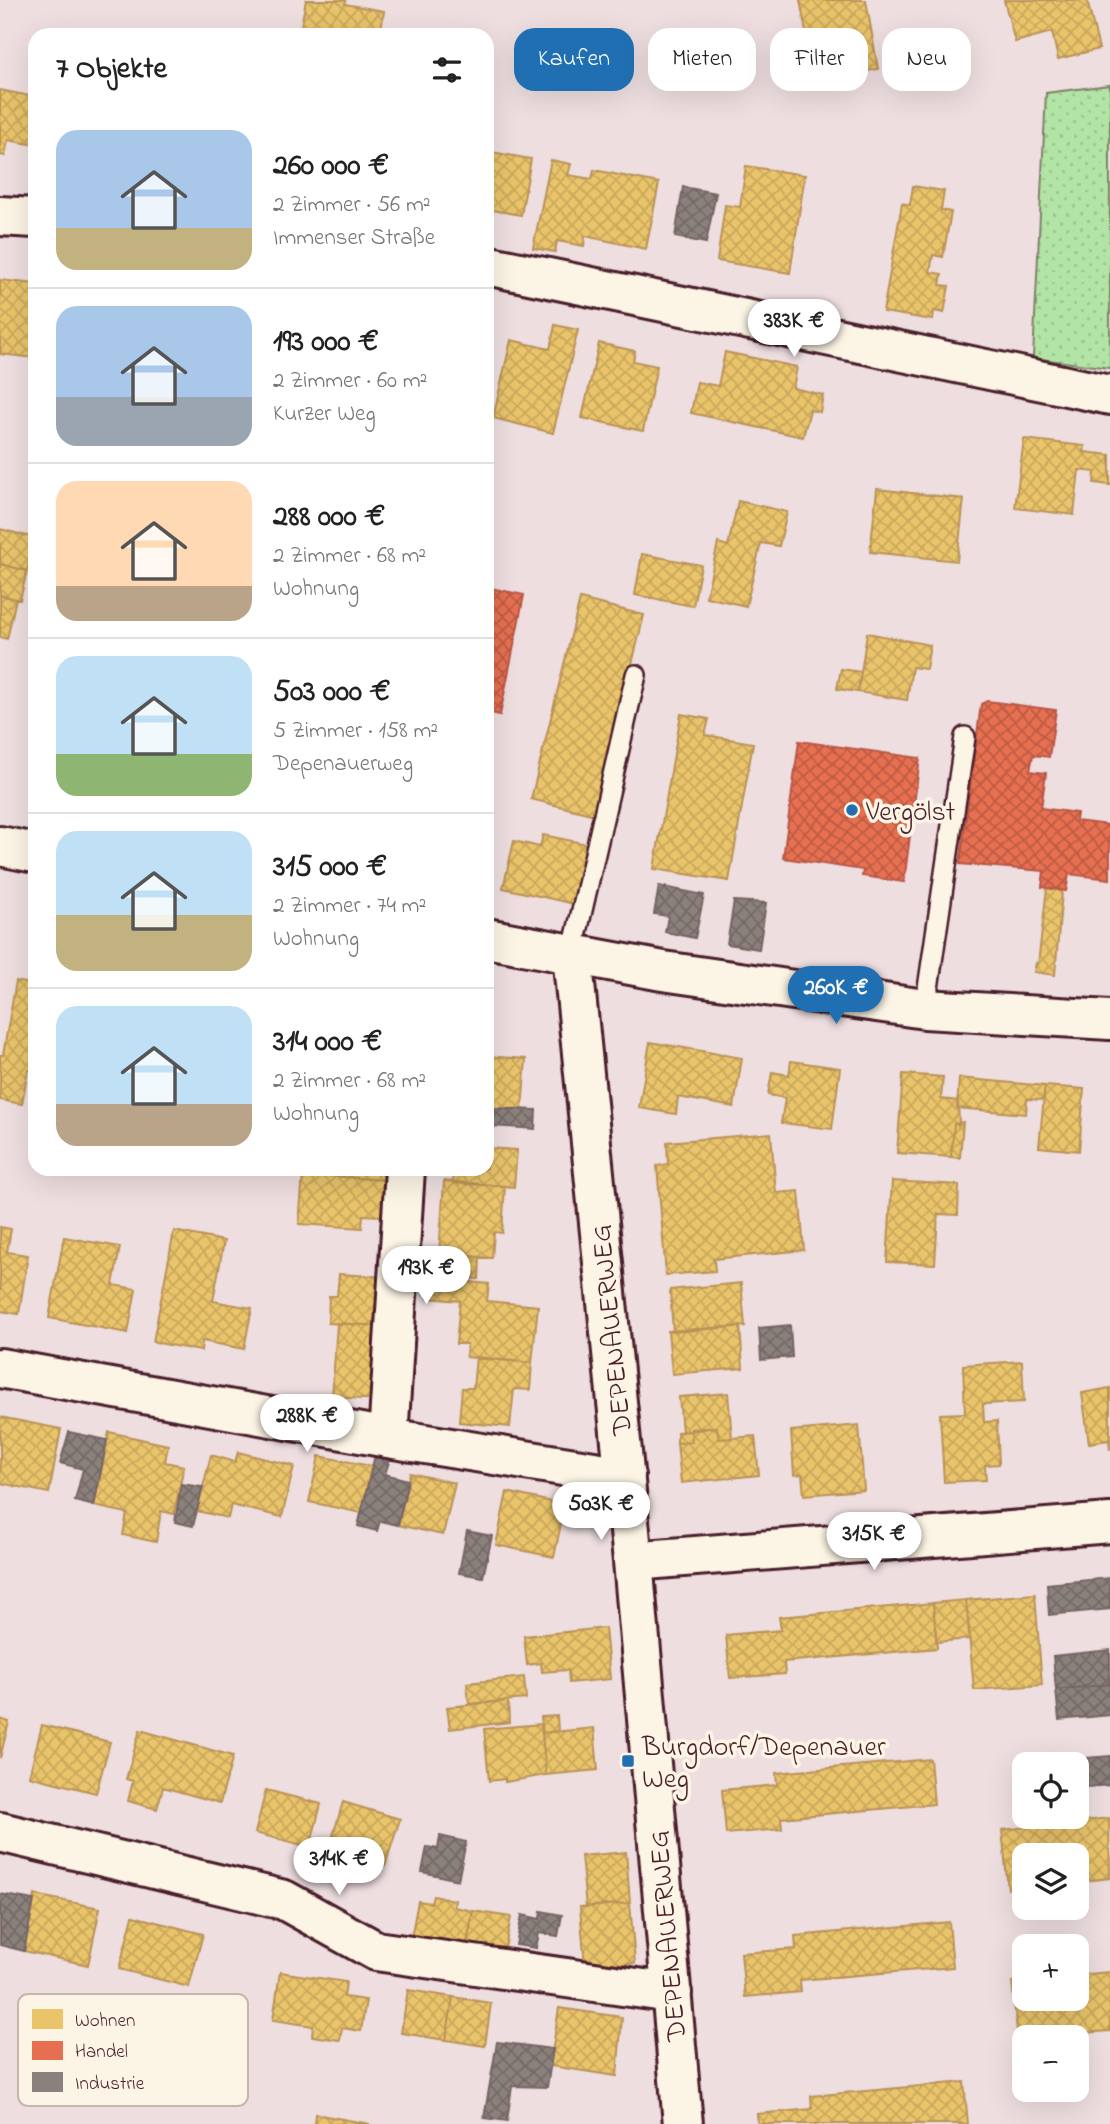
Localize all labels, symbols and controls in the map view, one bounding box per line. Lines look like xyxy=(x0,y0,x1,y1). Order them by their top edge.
chip: Kaufen xyxy=(514,28,634,91)
chip: Mieten xyxy=(648,28,756,91)
chip: Filter xyxy=(770,28,868,91)
chip: Neu xyxy=(882,28,971,91)
text: 7 Objekte xyxy=(56,48,167,92)
icon: filters xyxy=(428,51,466,89)
text: 260 000 € xyxy=(273,145,389,189)
icon: home xyxy=(112,158,196,242)
text: 2 Zimmer · 56 m² xyxy=(273,189,431,222)
text: Immenser Straße xyxy=(273,222,435,255)
pin: 383K € xyxy=(737,300,851,359)
text: 383K € xyxy=(764,305,824,338)
text: 193 000 € xyxy=(273,321,379,365)
icon: home xyxy=(112,334,196,418)
text: 2 Zimmer · 60 m² xyxy=(273,365,427,398)
text: Kurzer Weg xyxy=(273,398,376,431)
text: 288 000 € xyxy=(273,496,385,540)
icon: home xyxy=(112,509,196,593)
text: 2 Zimmer · 68 m² xyxy=(273,540,426,573)
text: Wohnung xyxy=(273,573,359,606)
text: 503 000 € xyxy=(273,671,390,715)
icon: home xyxy=(112,684,196,768)
text: 5 Zimmer · 158 m² xyxy=(273,715,438,748)
text: Depenauerweg xyxy=(273,748,413,781)
place label: Vergölst xyxy=(865,793,955,834)
marker: Vergölst xyxy=(844,802,860,818)
text: 315 000 € xyxy=(273,846,387,890)
icon: home xyxy=(112,859,196,943)
text: 2 Zimmer · 74 m² xyxy=(273,890,426,923)
text: Wohnung xyxy=(273,923,359,956)
pin: 260K € xyxy=(779,967,893,1026)
text: 260K € xyxy=(804,972,868,1005)
text: 314 000 € xyxy=(273,1021,382,1065)
icon: home xyxy=(112,1034,196,1118)
text: 2 Zimmer · 68 m² xyxy=(273,1065,426,1098)
text: Wohnung xyxy=(273,1098,359,1131)
street label: DEPENAUERWEG xyxy=(582,1222,645,1438)
pin: 193K € xyxy=(369,1246,483,1306)
text: 193K € xyxy=(398,1252,454,1285)
pin: 288K € xyxy=(250,1394,364,1454)
text: 288K € xyxy=(276,1400,338,1433)
pin: 503K € xyxy=(544,1482,658,1542)
text: 503K € xyxy=(568,1488,634,1521)
pin: 315K € xyxy=(817,1512,931,1572)
text: 315K € xyxy=(843,1518,905,1551)
place label: Burgdorf/Depenauer Weg xyxy=(641,1728,886,1801)
map controls xyxy=(1012,1752,1089,2102)
button: locate xyxy=(1012,1752,1089,1829)
marker: Burgdorf/Depenauer Weg xyxy=(620,1753,636,1769)
street label: DEPENAUERWEG xyxy=(640,1829,699,2044)
pin: 314K € xyxy=(282,1838,396,1897)
text: 314K € xyxy=(309,1843,369,1876)
button: layers xyxy=(1012,1843,1089,1920)
button: + xyxy=(1012,1934,1089,2011)
legend xyxy=(18,1994,248,2106)
text: Wohnen xyxy=(75,2008,135,2035)
button: − xyxy=(1012,2025,1089,2102)
text: Handel xyxy=(75,2039,128,2066)
text: Industrie xyxy=(75,2071,145,2098)

